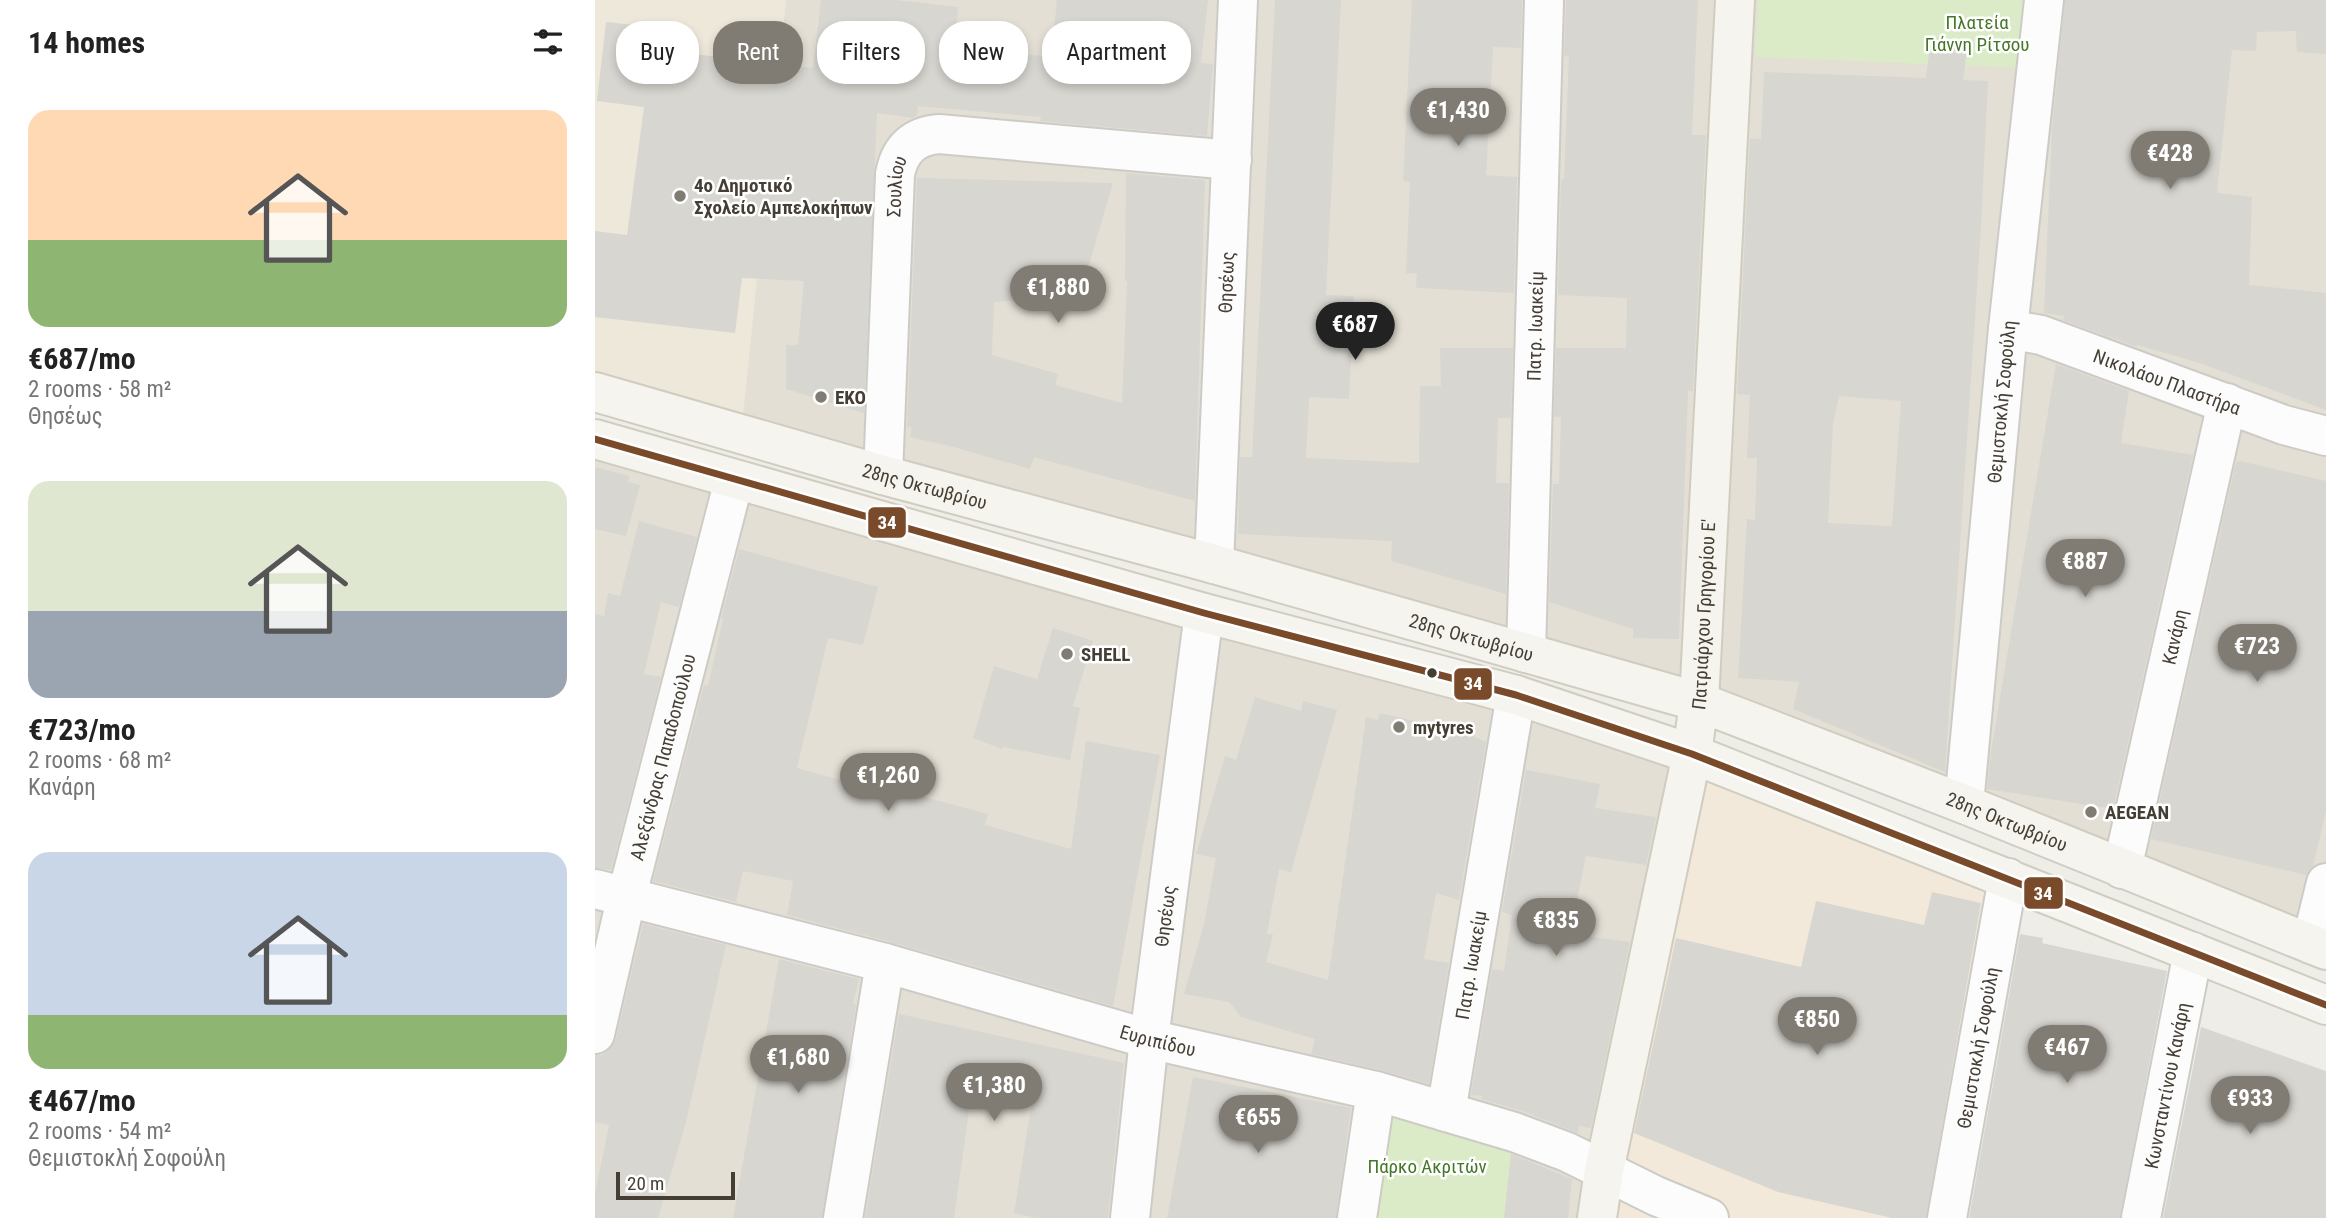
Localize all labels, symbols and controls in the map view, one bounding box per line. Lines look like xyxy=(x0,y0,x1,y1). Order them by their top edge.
park label: Πλατεία Γιάννη Ρίτσου xyxy=(1925,11,2029,56)
chip: Buy xyxy=(616,21,699,84)
chip: Rent xyxy=(713,21,803,84)
chip: Filters xyxy=(817,21,925,84)
chip: New xyxy=(939,21,1028,84)
chip: Apartment xyxy=(1042,21,1191,84)
icon: filters xyxy=(529,23,567,61)
text: 14 homes xyxy=(28,25,145,60)
pin: €1,430 xyxy=(1401,88,1515,148)
text: €1,430 xyxy=(1426,97,1490,124)
pin: €428 xyxy=(2129,132,2211,191)
text: €428 xyxy=(2147,140,2193,167)
street label: Σουλίου xyxy=(882,152,911,218)
icon: home xyxy=(235,155,361,281)
place label: 4ο Δημοτικό Σχολείο Αμπελοκήπων xyxy=(694,174,873,219)
marker: 4ο Δημοτικό Σχολείο Αμπελοκήπων xyxy=(672,188,688,204)
street label: Θησέως xyxy=(1213,251,1239,314)
pin: €1,880 xyxy=(1001,266,1115,325)
street label: Πατρ. Ιωακείμ xyxy=(1522,271,1548,381)
text: €1,880 xyxy=(1026,274,1090,301)
pin: €687 xyxy=(1314,302,1396,362)
text: €687 xyxy=(1332,311,1378,338)
street label: Θεμιστοκλή Σοφούλη xyxy=(1982,319,2020,484)
text: €687/mo xyxy=(28,341,136,376)
street label: Νικολάου Πλαστήρα xyxy=(2090,344,2244,420)
text: 2 rooms · 58 m² xyxy=(28,376,171,403)
place label: EKO xyxy=(835,386,866,409)
marker: EKO xyxy=(813,389,829,405)
text: Θησέως xyxy=(28,403,103,430)
street label: 28ης Οκτωβρίου xyxy=(860,458,990,514)
line badge: 34 xyxy=(867,506,907,539)
text: 34 xyxy=(877,511,897,534)
street label: Πατριάρχου Γρηγορίου Ε' xyxy=(1687,518,1720,711)
icon: home xyxy=(235,526,361,652)
pin: €887 xyxy=(2044,540,2126,599)
text: €887 xyxy=(2062,548,2108,575)
street label: Κανάρη xyxy=(2157,607,2192,667)
street label: 28ης Οκτωβρίου xyxy=(1406,609,1536,666)
pin: €723 xyxy=(2216,624,2298,684)
text: €723 xyxy=(2234,633,2280,660)
place label: SHELL xyxy=(1081,643,1130,666)
marker: SHELL xyxy=(1059,646,1075,662)
street label: Αλεξάνδρας Παπαδοπούλου xyxy=(625,651,700,863)
unlabelled marker xyxy=(1425,666,1439,680)
line badge: 34 xyxy=(1453,667,1493,701)
text: 34 xyxy=(1463,672,1483,695)
text: €723/mo xyxy=(28,712,136,747)
place label: mytyres xyxy=(1413,716,1474,739)
marker: mytyres xyxy=(1391,719,1407,735)
text: 2 rooms · 68 m² xyxy=(28,747,171,774)
pin: €1,260 xyxy=(831,754,945,813)
text: €1,260 xyxy=(856,762,920,789)
text: Κανάρη xyxy=(28,774,96,801)
street label: 28ης Οκτωβρίου xyxy=(1943,787,2071,856)
place label: AEGEAN xyxy=(2105,801,2169,824)
marker: AEGEAN xyxy=(2083,804,2099,820)
line badge: 34 xyxy=(2023,876,2064,910)
text: 34 xyxy=(2033,882,2053,905)
street label: Θησέως xyxy=(1150,884,1180,948)
icon: home xyxy=(235,897,361,1023)
pin: €835 xyxy=(1515,898,1597,958)
text: €835 xyxy=(1533,907,1579,934)
street label: Πατρ. Ιωακείμ xyxy=(1450,909,1491,1021)
street label: Θεμιστοκλή Σοφούλη xyxy=(1952,965,2003,1130)
pin: €850 xyxy=(1776,998,1858,1057)
street label: Κωνσταντίνου Κανάρη xyxy=(2139,1000,2194,1171)
text: €850 xyxy=(1794,1006,1840,1033)
street label: Ευριπίδου xyxy=(1117,1020,1198,1061)
pin: €467 xyxy=(2026,1026,2108,1085)
text: €467 xyxy=(2044,1034,2090,1061)
pin: €1,680 xyxy=(741,1036,855,1095)
text: €1,680 xyxy=(766,1044,830,1071)
pin: €1,380 xyxy=(937,1064,1051,1123)
text: €1,380 xyxy=(962,1072,1026,1099)
pin: €933 xyxy=(2209,1076,2291,1136)
text: €467/mo xyxy=(28,1083,136,1118)
text: €933 xyxy=(2227,1085,2273,1112)
pin: €655 xyxy=(1217,1096,1299,1155)
text: €655 xyxy=(1235,1104,1281,1131)
text: 2 rooms · 54 m² xyxy=(28,1118,171,1145)
text: Θεμιστοκλή Σοφούλη xyxy=(28,1145,226,1172)
park label: Πάρκο Ακριτών xyxy=(1367,1155,1487,1178)
scale bar xyxy=(616,1169,735,1201)
text: 20 m xyxy=(627,1172,664,1195)

